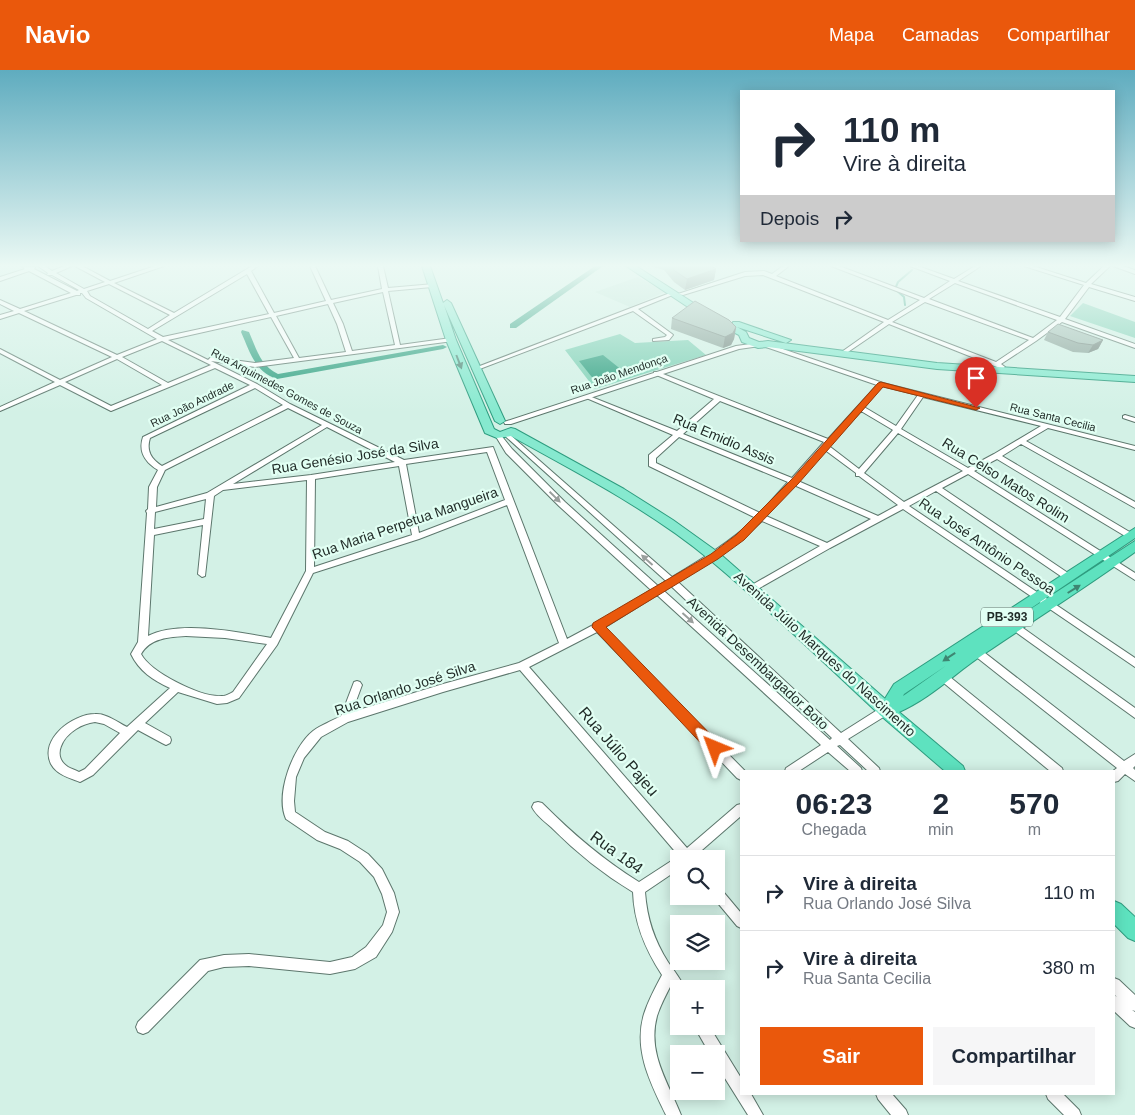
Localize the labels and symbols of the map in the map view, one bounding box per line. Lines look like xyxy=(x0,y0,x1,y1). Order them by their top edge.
street label: Rua Arquimedes Gomes de Souza xyxy=(209,346,365,436)
street label: Rua João Mendonça xyxy=(569,352,670,396)
one-way arrow xyxy=(456,355,464,369)
pin xyxy=(955,357,997,408)
street label: Rua João Andrade xyxy=(148,379,236,429)
street label: Rua Santa Cecilia xyxy=(1009,401,1098,434)
street label: Rua Emidio Assis xyxy=(671,410,777,468)
street label: Rua Celso Matos Rolim xyxy=(939,434,1073,526)
street label: Rua Genésio José da Silva xyxy=(270,435,440,477)
street label: Rua Maria Perpetua Mangueira xyxy=(310,484,500,562)
one-way arrow xyxy=(549,490,561,502)
street label: Rua José Antônio Pessoa xyxy=(916,495,1058,598)
one-way arrow xyxy=(640,554,653,565)
street label: Avenida Júlio Marques do Nascimento xyxy=(731,568,919,740)
one-way arrow xyxy=(1068,584,1081,593)
street label: Avenida Desembargador Boto xyxy=(684,593,832,733)
road number: PB-393 xyxy=(981,608,1033,626)
one-way arrow xyxy=(681,612,693,624)
one-way arrow xyxy=(942,652,956,661)
street label: Rua Orlando José Silva xyxy=(333,658,478,718)
street label: Rua Júlio Pajeu xyxy=(575,703,662,799)
position arrow xyxy=(688,721,740,773)
street label: Rua 184 xyxy=(587,828,646,877)

